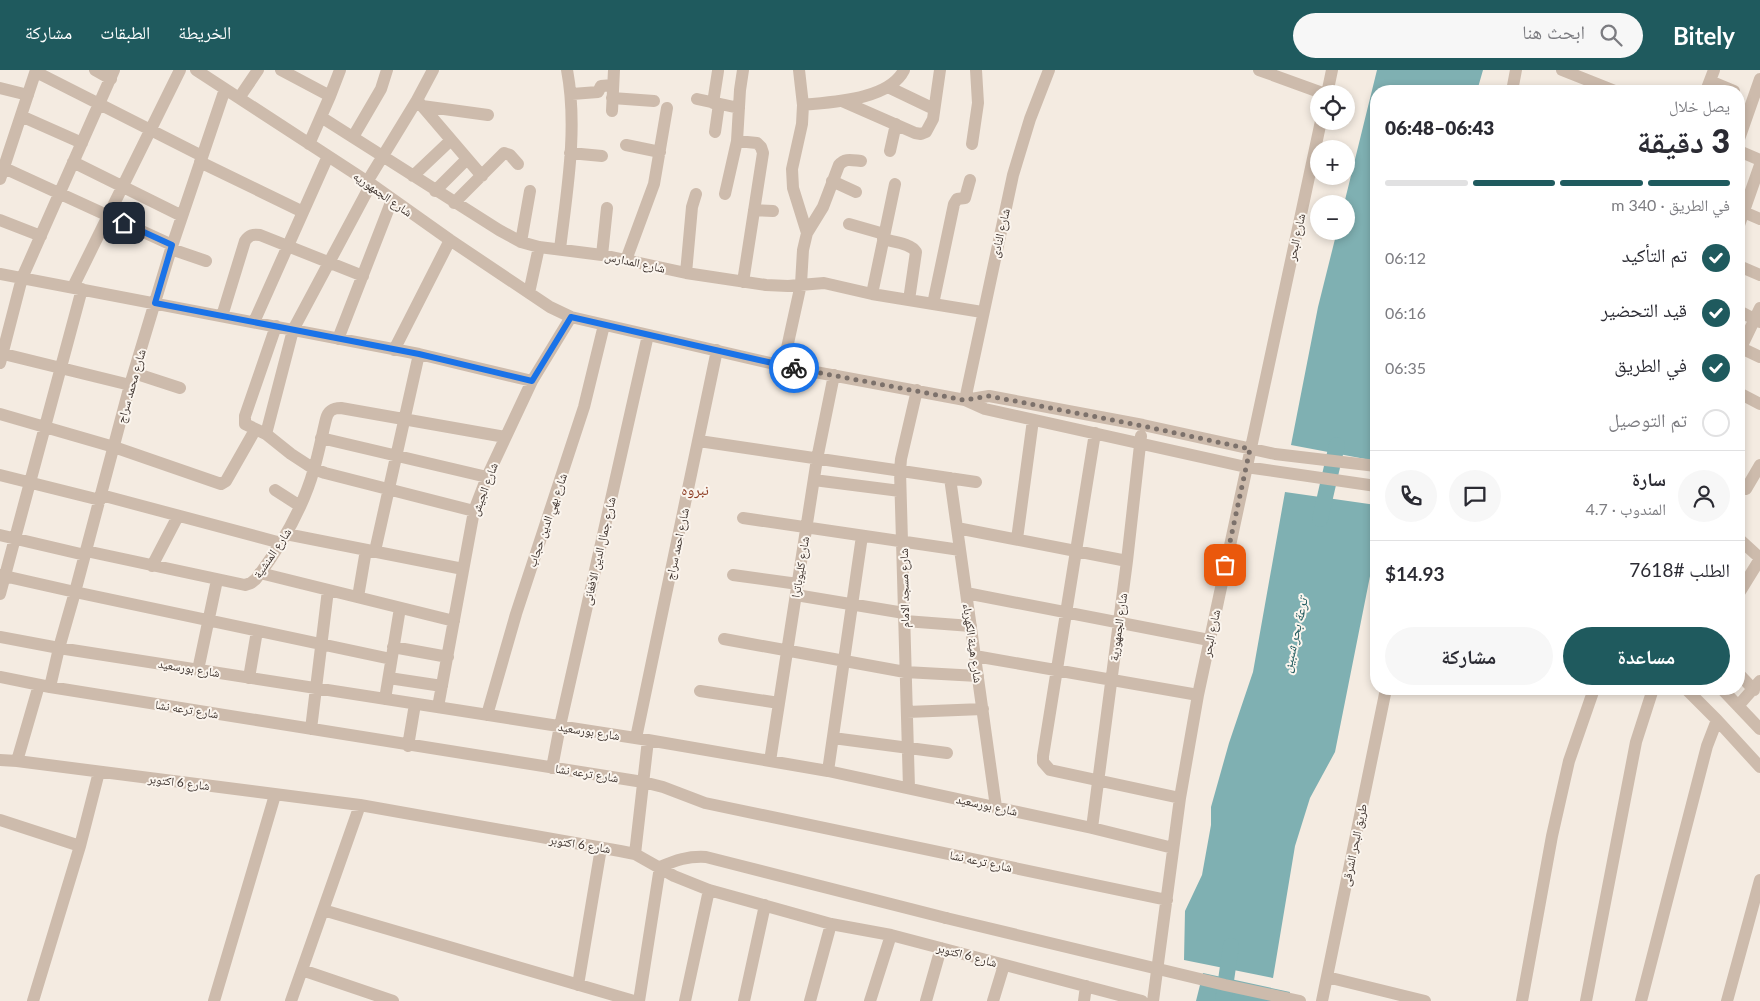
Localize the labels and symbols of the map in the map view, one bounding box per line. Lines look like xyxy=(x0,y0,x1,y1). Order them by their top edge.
street label: شارع الجمهوريه xyxy=(350,168,415,221)
pin xyxy=(103,202,145,244)
street label: شارع النادى xyxy=(987,207,1014,259)
street label: شارع البحر xyxy=(1284,212,1309,263)
street label: شارع المدارس xyxy=(603,248,667,277)
courier xyxy=(769,343,819,393)
street label: شارع محمد سراج xyxy=(113,347,150,425)
street label: شارع الجيش xyxy=(467,460,502,518)
street label: شارع بهي الدين حجاب xyxy=(524,471,573,570)
district label: نبروه xyxy=(681,480,709,499)
street label: شارع جمال الدين الافغانى xyxy=(579,495,620,607)
street label: شارع احمد سراج xyxy=(662,506,693,582)
street label: شارع المنشية xyxy=(250,525,295,582)
street label: شارع كليوباترا xyxy=(788,535,813,599)
pin xyxy=(1204,544,1246,586)
street label: شارع مسجد الامام xyxy=(896,548,913,628)
street label: شارع الجمهورية xyxy=(1106,592,1131,662)
water label: ترعة بحر شبين xyxy=(1277,593,1312,674)
street label: شارع هيئة الكهرباء xyxy=(959,602,986,684)
street label: شارع البحر xyxy=(1199,608,1224,659)
street label: شارع بورسعيد xyxy=(157,656,221,681)
street label: شارع ترعه نشا xyxy=(154,697,220,722)
street label: شارع بورسعيد xyxy=(557,719,621,744)
street label: شارع ترعه نشا xyxy=(554,761,620,786)
street label: شارع 6 اكتوبر xyxy=(146,771,211,794)
street label: شارع بورسعيد xyxy=(955,791,1019,820)
street label: طريق البحر الشرقى xyxy=(1338,802,1370,888)
street label: شارع 6 اكتوبر xyxy=(547,832,612,857)
street label: شارع ترعه نشا xyxy=(948,847,1014,876)
street label: شارع 6 اكتوبر xyxy=(934,939,999,971)

